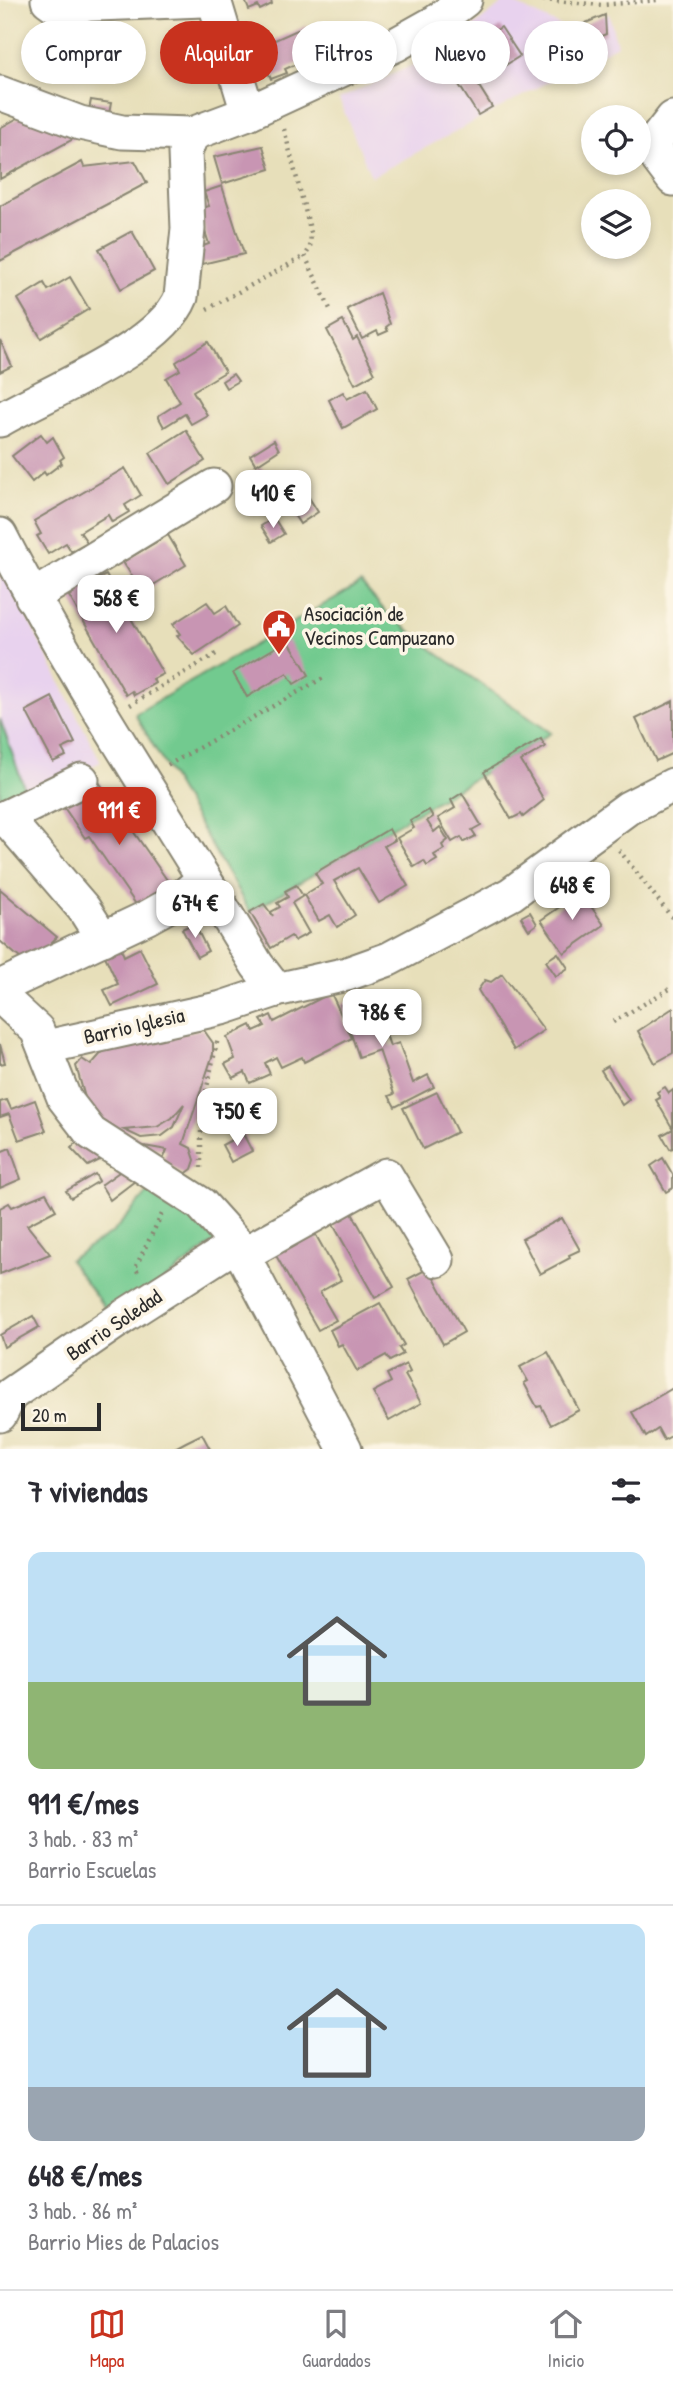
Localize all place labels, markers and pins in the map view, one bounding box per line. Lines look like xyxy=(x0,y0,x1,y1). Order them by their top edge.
pin: 410 € xyxy=(224,470,322,530)
pin: 568 € xyxy=(67,576,165,635)
place label: Asociación de Vecinos Campuzano xyxy=(304,599,454,652)
public building icon: Asociación de Vecinos Campuzano xyxy=(260,607,298,656)
pin: 911 € xyxy=(70,788,168,847)
pin: 648 € xyxy=(523,862,621,922)
pin: 674 € xyxy=(146,880,244,940)
pin: 786 € xyxy=(333,990,431,1049)
pin: 750 € xyxy=(188,1088,286,1148)

